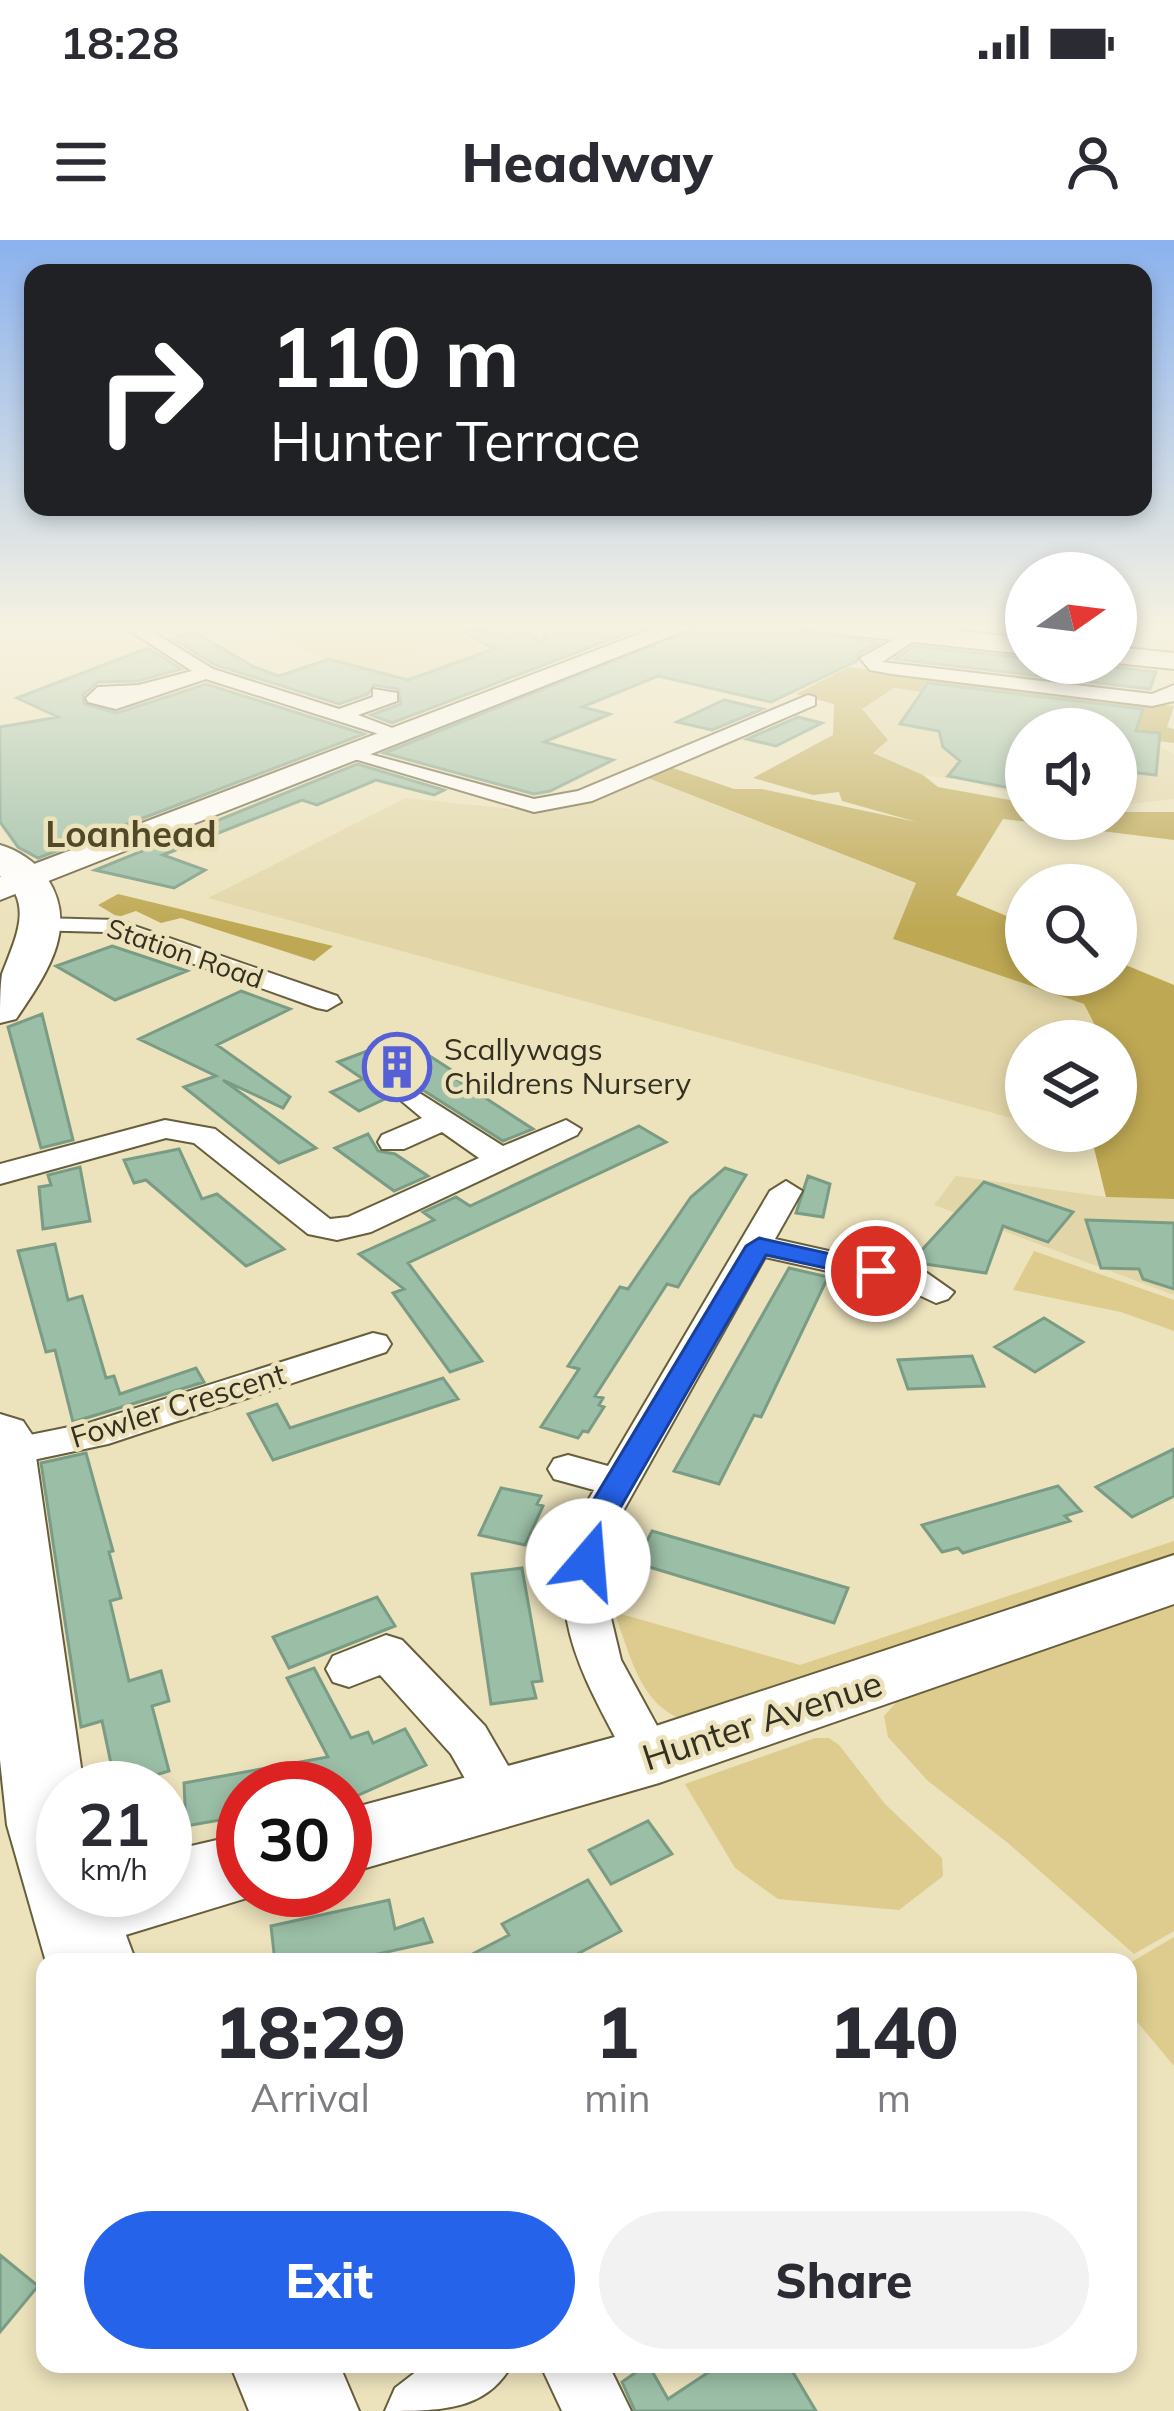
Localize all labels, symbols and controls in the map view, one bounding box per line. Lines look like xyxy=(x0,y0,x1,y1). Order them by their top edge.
text: 18:28 xyxy=(60,14,179,70)
text: Headway xyxy=(461,128,713,196)
icon: menu xyxy=(48,129,114,195)
icon: person xyxy=(1060,129,1126,195)
text: 110 m xyxy=(270,303,520,408)
icon: right xyxy=(72,312,228,468)
text: Hunter Terrace xyxy=(270,407,641,475)
north arrow xyxy=(1005,552,1137,684)
map controls xyxy=(1005,552,1137,1152)
button: sound xyxy=(1005,708,1137,840)
district label: Loanhead xyxy=(45,811,217,856)
button: search xyxy=(1005,864,1137,996)
street label: Station Road xyxy=(103,910,268,996)
button: layers xyxy=(1005,1020,1137,1152)
place label: Scallywags Childrens Nursery xyxy=(444,1030,691,1102)
building icon: Scallywags Childrens Nursery xyxy=(362,1032,432,1102)
pin xyxy=(825,1220,927,1322)
icon: arrive xyxy=(843,1238,909,1304)
street label: Fowler Crescent xyxy=(66,1354,290,1456)
position arrow xyxy=(525,1498,651,1624)
street label: Hunter Avenue xyxy=(636,1660,887,1779)
speed limit sign: 30 xyxy=(216,1761,372,1917)
text: 21 xyxy=(78,1786,150,1861)
text: km/h xyxy=(80,1850,148,1888)
text: 18:29 xyxy=(214,1986,406,2076)
text: 1 xyxy=(596,1986,639,2076)
text: 140 xyxy=(829,1986,959,2076)
text: Arrival xyxy=(250,2073,370,2122)
text: min xyxy=(584,2073,651,2122)
text: m xyxy=(877,2073,911,2122)
button: Exit xyxy=(84,2211,575,2349)
button: Share xyxy=(599,2211,1089,2349)

